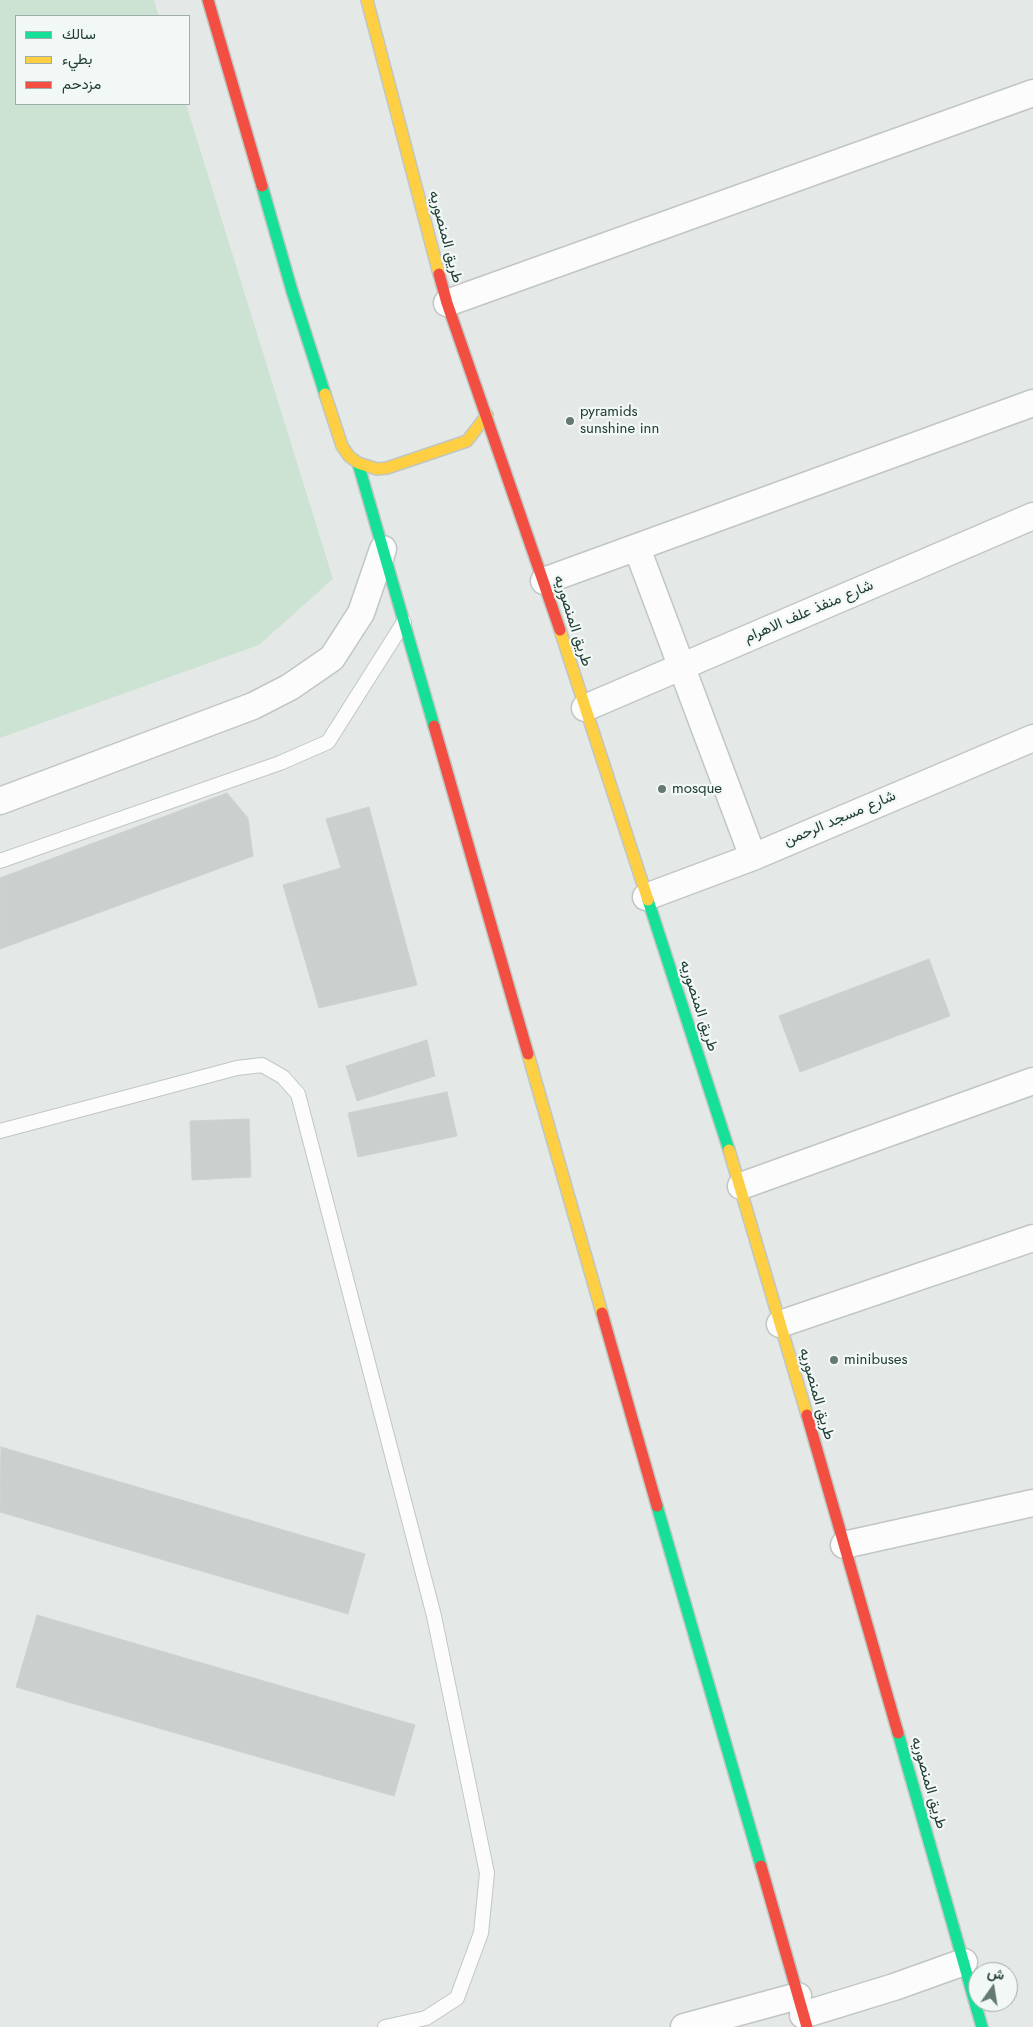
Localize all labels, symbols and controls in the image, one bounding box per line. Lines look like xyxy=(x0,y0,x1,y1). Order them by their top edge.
legend xyxy=(15,15,190,105)
text: سالك xyxy=(62,23,96,45)
text: بطيء xyxy=(62,48,92,70)
text: مزدحم xyxy=(62,73,101,95)
street label: طريق المنصوريه xyxy=(424,189,466,285)
place label: pyramids sunshine inn xyxy=(580,403,659,438)
marker: pyramids sunshine inn xyxy=(564,415,576,427)
street label: طريق المنصوريه xyxy=(549,573,595,669)
street label: شارع منفذ علف الاهرام xyxy=(742,577,876,647)
place label: mosque xyxy=(672,780,722,798)
marker: mosque xyxy=(656,783,668,795)
street label: شارع مسجد الرحمن xyxy=(781,787,899,851)
street label: طريق المنصوريه xyxy=(675,958,721,1054)
street label: طريق المنصوريه xyxy=(794,1346,838,1442)
place label: minibuses xyxy=(844,1351,908,1369)
marker: minibuses xyxy=(828,1354,840,1366)
street label: طريق المنصوريه xyxy=(906,1735,950,1831)
north arrow xyxy=(968,1962,1018,2012)
text: ش xyxy=(986,1962,1007,1985)

